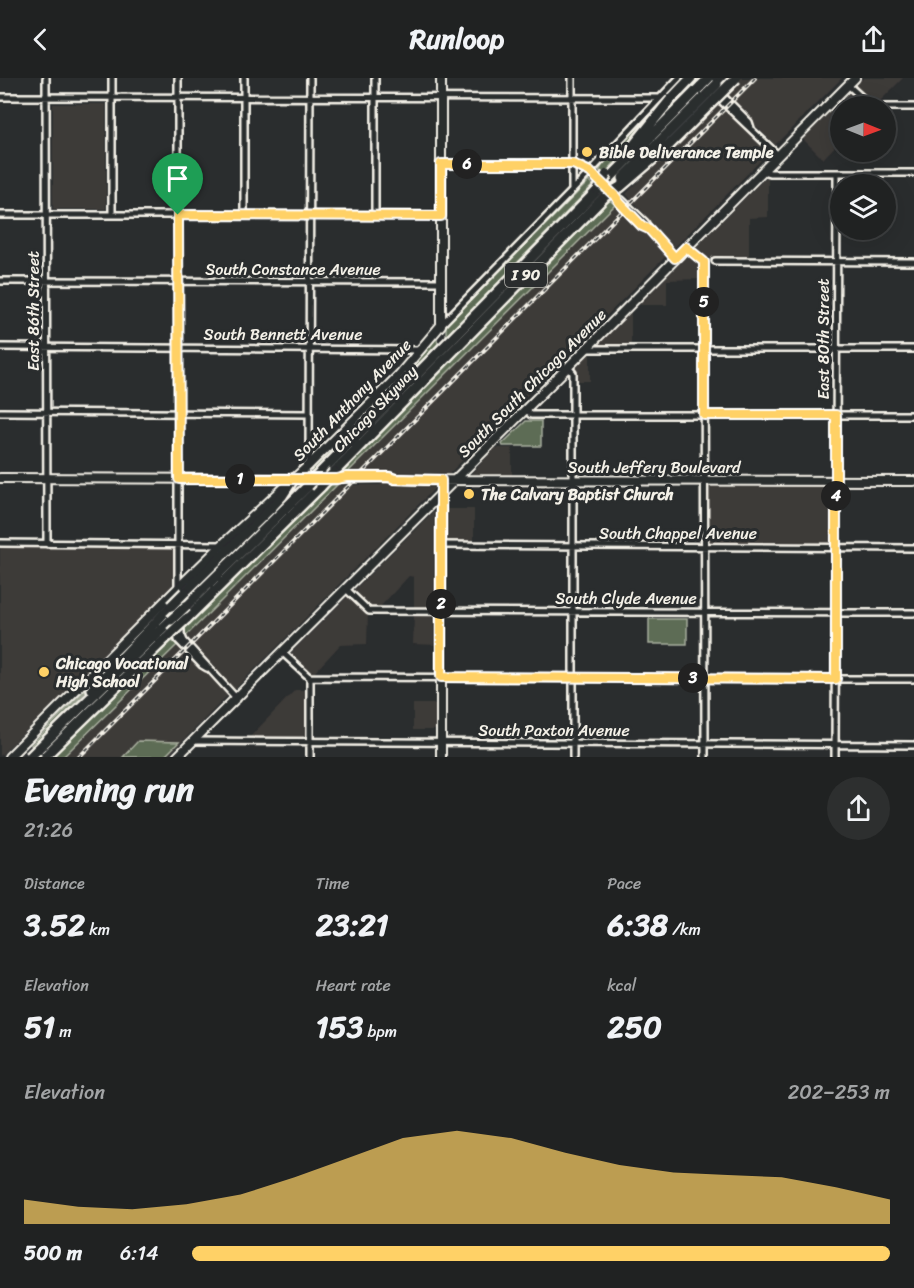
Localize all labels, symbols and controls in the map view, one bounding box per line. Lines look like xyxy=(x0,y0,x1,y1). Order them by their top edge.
text: Runloop xyxy=(410,15,504,63)
icon: back xyxy=(24,23,57,56)
icon: share xyxy=(857,23,890,56)
north arrow xyxy=(830,96,896,162)
map controls xyxy=(830,96,896,240)
place label: Bible Deliverance Temple xyxy=(599,138,774,167)
marker: Bible Deliverance Temple xyxy=(580,145,594,159)
pin: 6 xyxy=(452,149,482,179)
text: 6 xyxy=(462,149,472,178)
pin xyxy=(152,153,203,215)
icon: arrive xyxy=(161,162,194,195)
button: layers xyxy=(830,174,896,240)
street label: East 86th Street xyxy=(19,251,48,371)
street label: South Constance Avenue xyxy=(205,255,381,284)
road number: I 90 xyxy=(505,263,547,287)
street label: East 80th Street xyxy=(809,278,838,400)
pin: 5 xyxy=(689,287,719,317)
text: 5 xyxy=(699,287,709,316)
street label: South South Chicago Avenue xyxy=(450,301,614,465)
street label: South Bennett Avenue xyxy=(204,320,362,349)
street label: South Anthony Avenue xyxy=(285,332,419,468)
street label: Chicago Skyway xyxy=(325,358,425,460)
street label: South Jeffery Boulevard xyxy=(568,453,742,482)
pin: 1 xyxy=(225,464,255,494)
text: 1 xyxy=(237,464,243,493)
place label: The Calvary Baptist Church xyxy=(481,480,674,509)
pin: 4 xyxy=(821,481,851,511)
text: 4 xyxy=(831,481,841,510)
marker: The Calvary Baptist Church xyxy=(462,487,476,501)
street label: South Chappel Avenue xyxy=(599,519,757,548)
street label: South Clyde Avenue xyxy=(555,584,697,613)
pin: 2 xyxy=(426,589,456,619)
text: 2 xyxy=(436,589,446,618)
place label: Chicago Vocational High School xyxy=(55,649,190,696)
pin: 3 xyxy=(678,663,708,693)
text: 3 xyxy=(689,663,697,692)
marker: Chicago Vocational High School xyxy=(37,665,51,679)
street label: South Paxton Avenue xyxy=(478,716,630,745)
text: Evening run xyxy=(24,761,194,819)
button: share xyxy=(827,777,890,840)
text: 21:26 xyxy=(24,813,73,848)
text: Distance xyxy=(24,869,85,898)
text: Time xyxy=(316,869,349,898)
text: Pace xyxy=(607,869,641,898)
text: 3.52 xyxy=(24,898,85,952)
text: 23:21 xyxy=(316,898,389,952)
text: 6:38 xyxy=(607,898,668,952)
text: km xyxy=(85,915,110,944)
text: /km xyxy=(668,915,701,944)
text: Elevation xyxy=(24,971,89,1000)
text: Heart rate xyxy=(316,971,391,1000)
text: kcal xyxy=(607,971,636,1000)
text: 51 xyxy=(24,1000,55,1054)
text: 153 xyxy=(316,1000,363,1054)
text: 250 xyxy=(607,1000,662,1054)
text: m xyxy=(55,1017,72,1046)
text: bpm xyxy=(363,1017,397,1046)
text: Elevation xyxy=(24,1075,105,1110)
text: 202–253 m xyxy=(788,1075,890,1110)
text: 500 m xyxy=(24,1236,82,1271)
text: 6:14 xyxy=(120,1236,158,1271)

